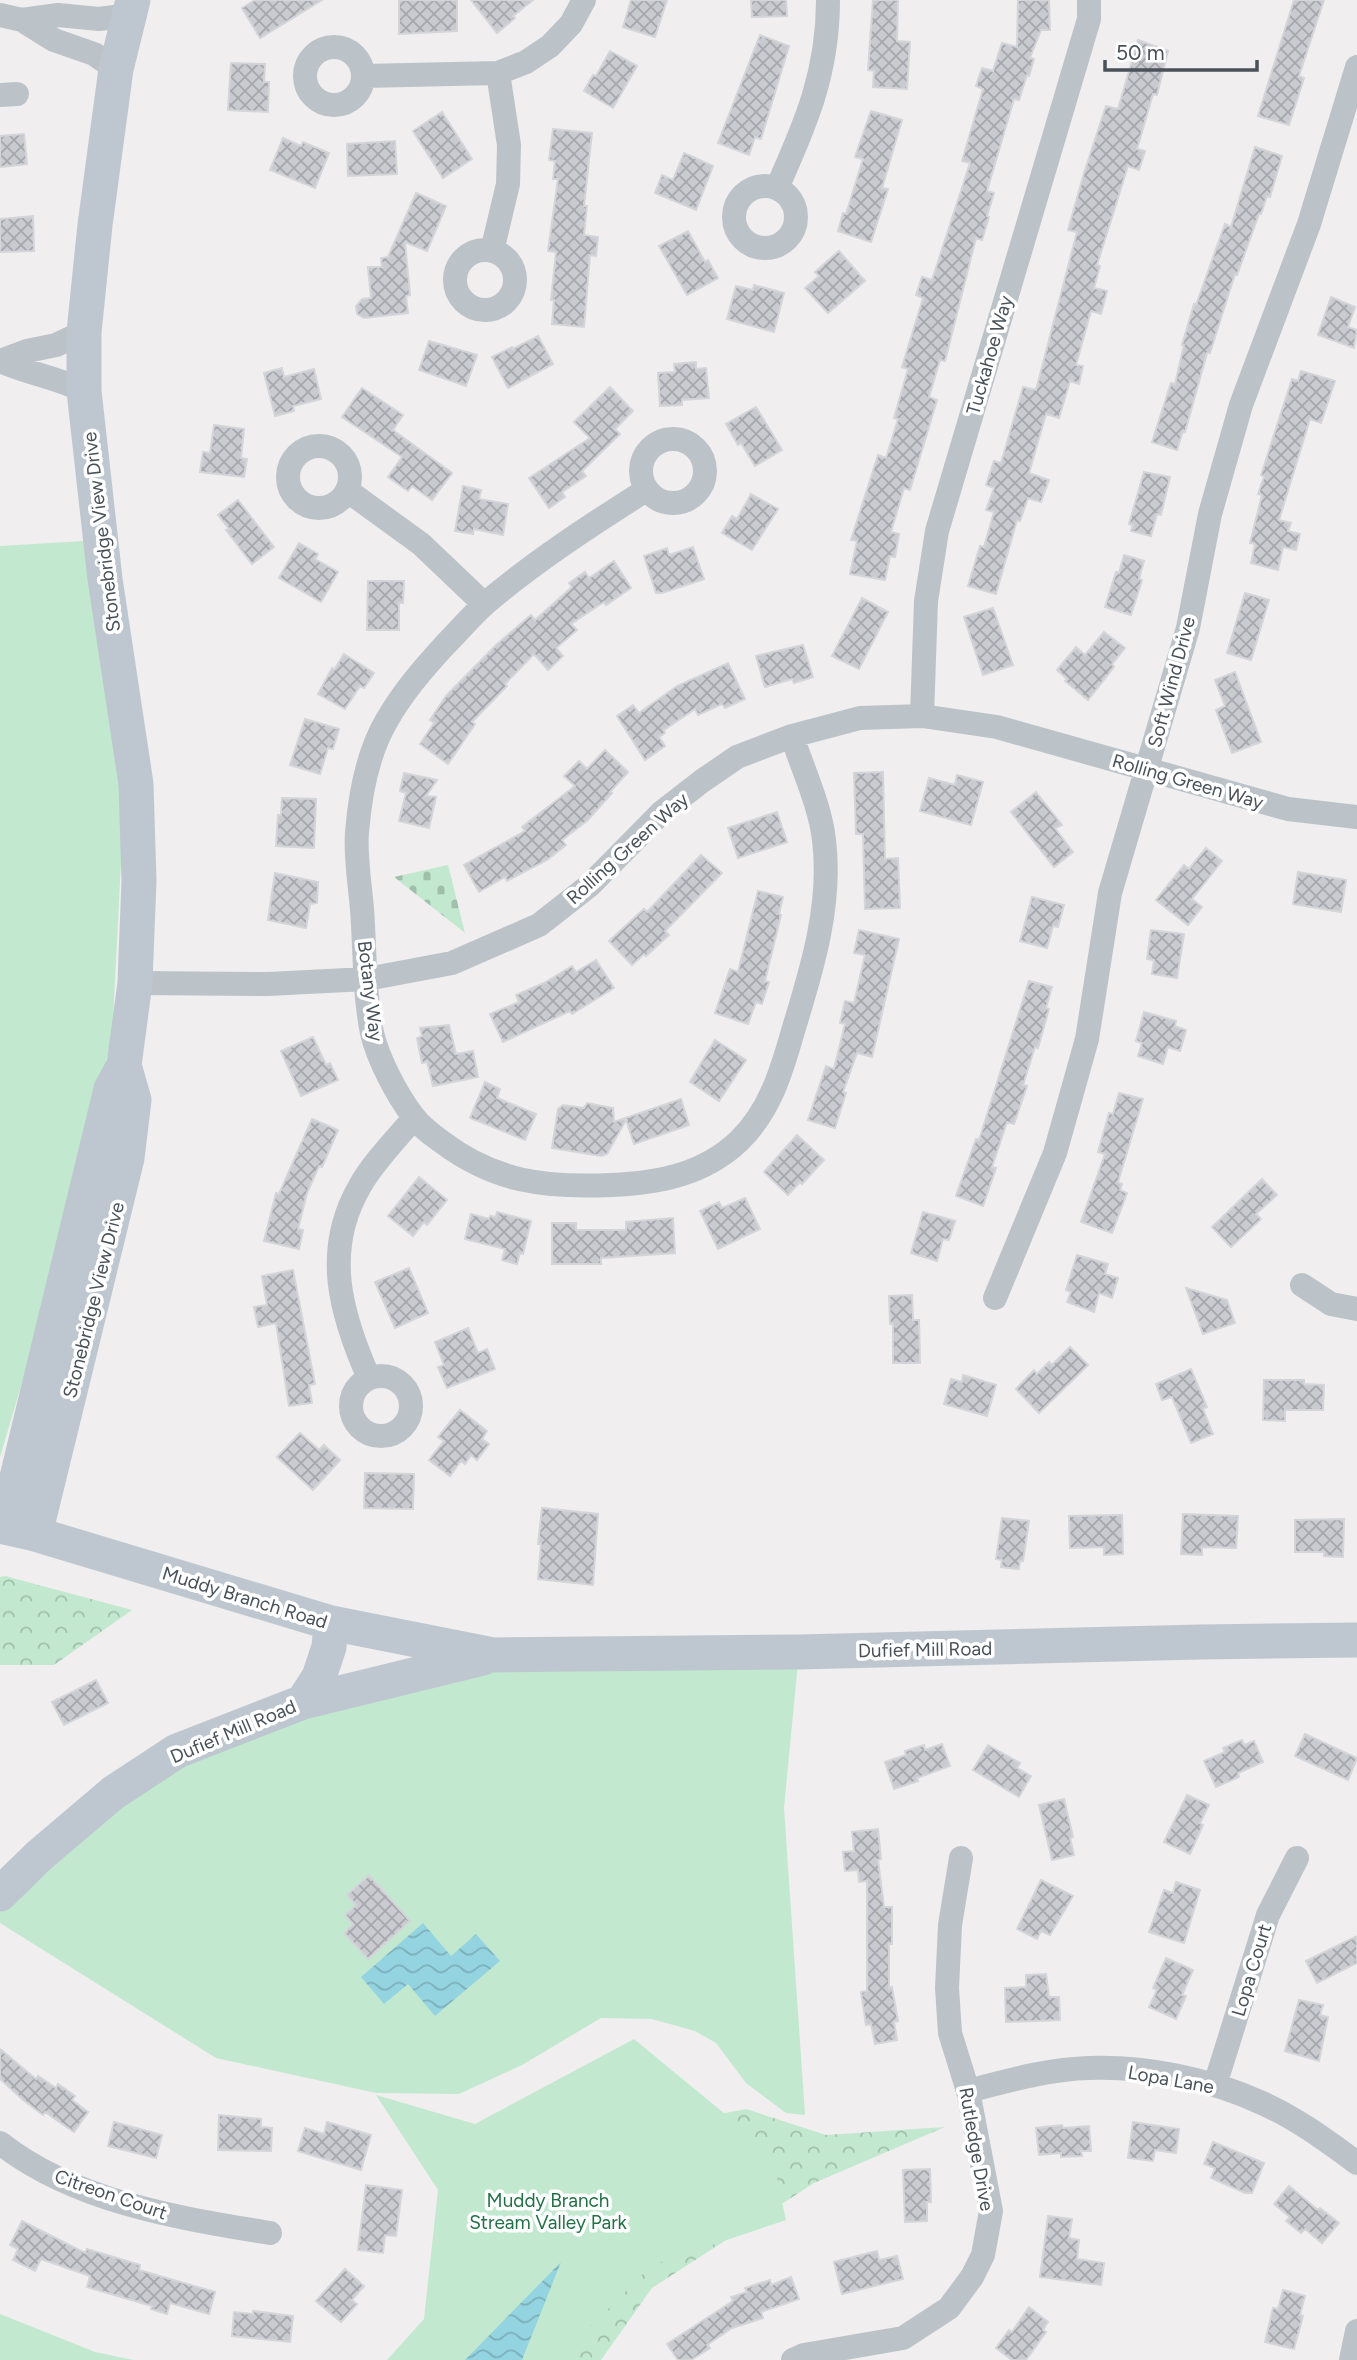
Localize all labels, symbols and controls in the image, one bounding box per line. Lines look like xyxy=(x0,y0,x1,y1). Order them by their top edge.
scale bar xyxy=(1105,28,1257,72)
text: 50 m xyxy=(1116,40,1165,65)
street label: Tuckahoe Way xyxy=(961,293,1017,417)
street label: Stonebridge View Drive xyxy=(78,431,125,633)
street label: Soft Wind Drive xyxy=(1143,614,1200,750)
street label: Rolling Green Way xyxy=(1110,749,1266,814)
street label: Rolling Green Way xyxy=(562,788,693,909)
street label: Botany Way xyxy=(353,939,388,1043)
street label: Stonebridge View Drive xyxy=(58,1200,129,1401)
street label: Muddy Branch Road xyxy=(160,1561,330,1634)
street label: Dufief Mill Road xyxy=(858,1637,992,1662)
street label: Dufief Mill Road xyxy=(167,1695,300,1768)
street label: Lopa Court xyxy=(1227,1921,1276,2019)
street label: Lopa Lane xyxy=(1126,2061,1216,2098)
street label: Rutledge Drive xyxy=(954,2085,999,2213)
street label: Citreon Court xyxy=(52,2165,170,2224)
park label: Muddy Branch Stream Valley Park xyxy=(469,2189,628,2234)

